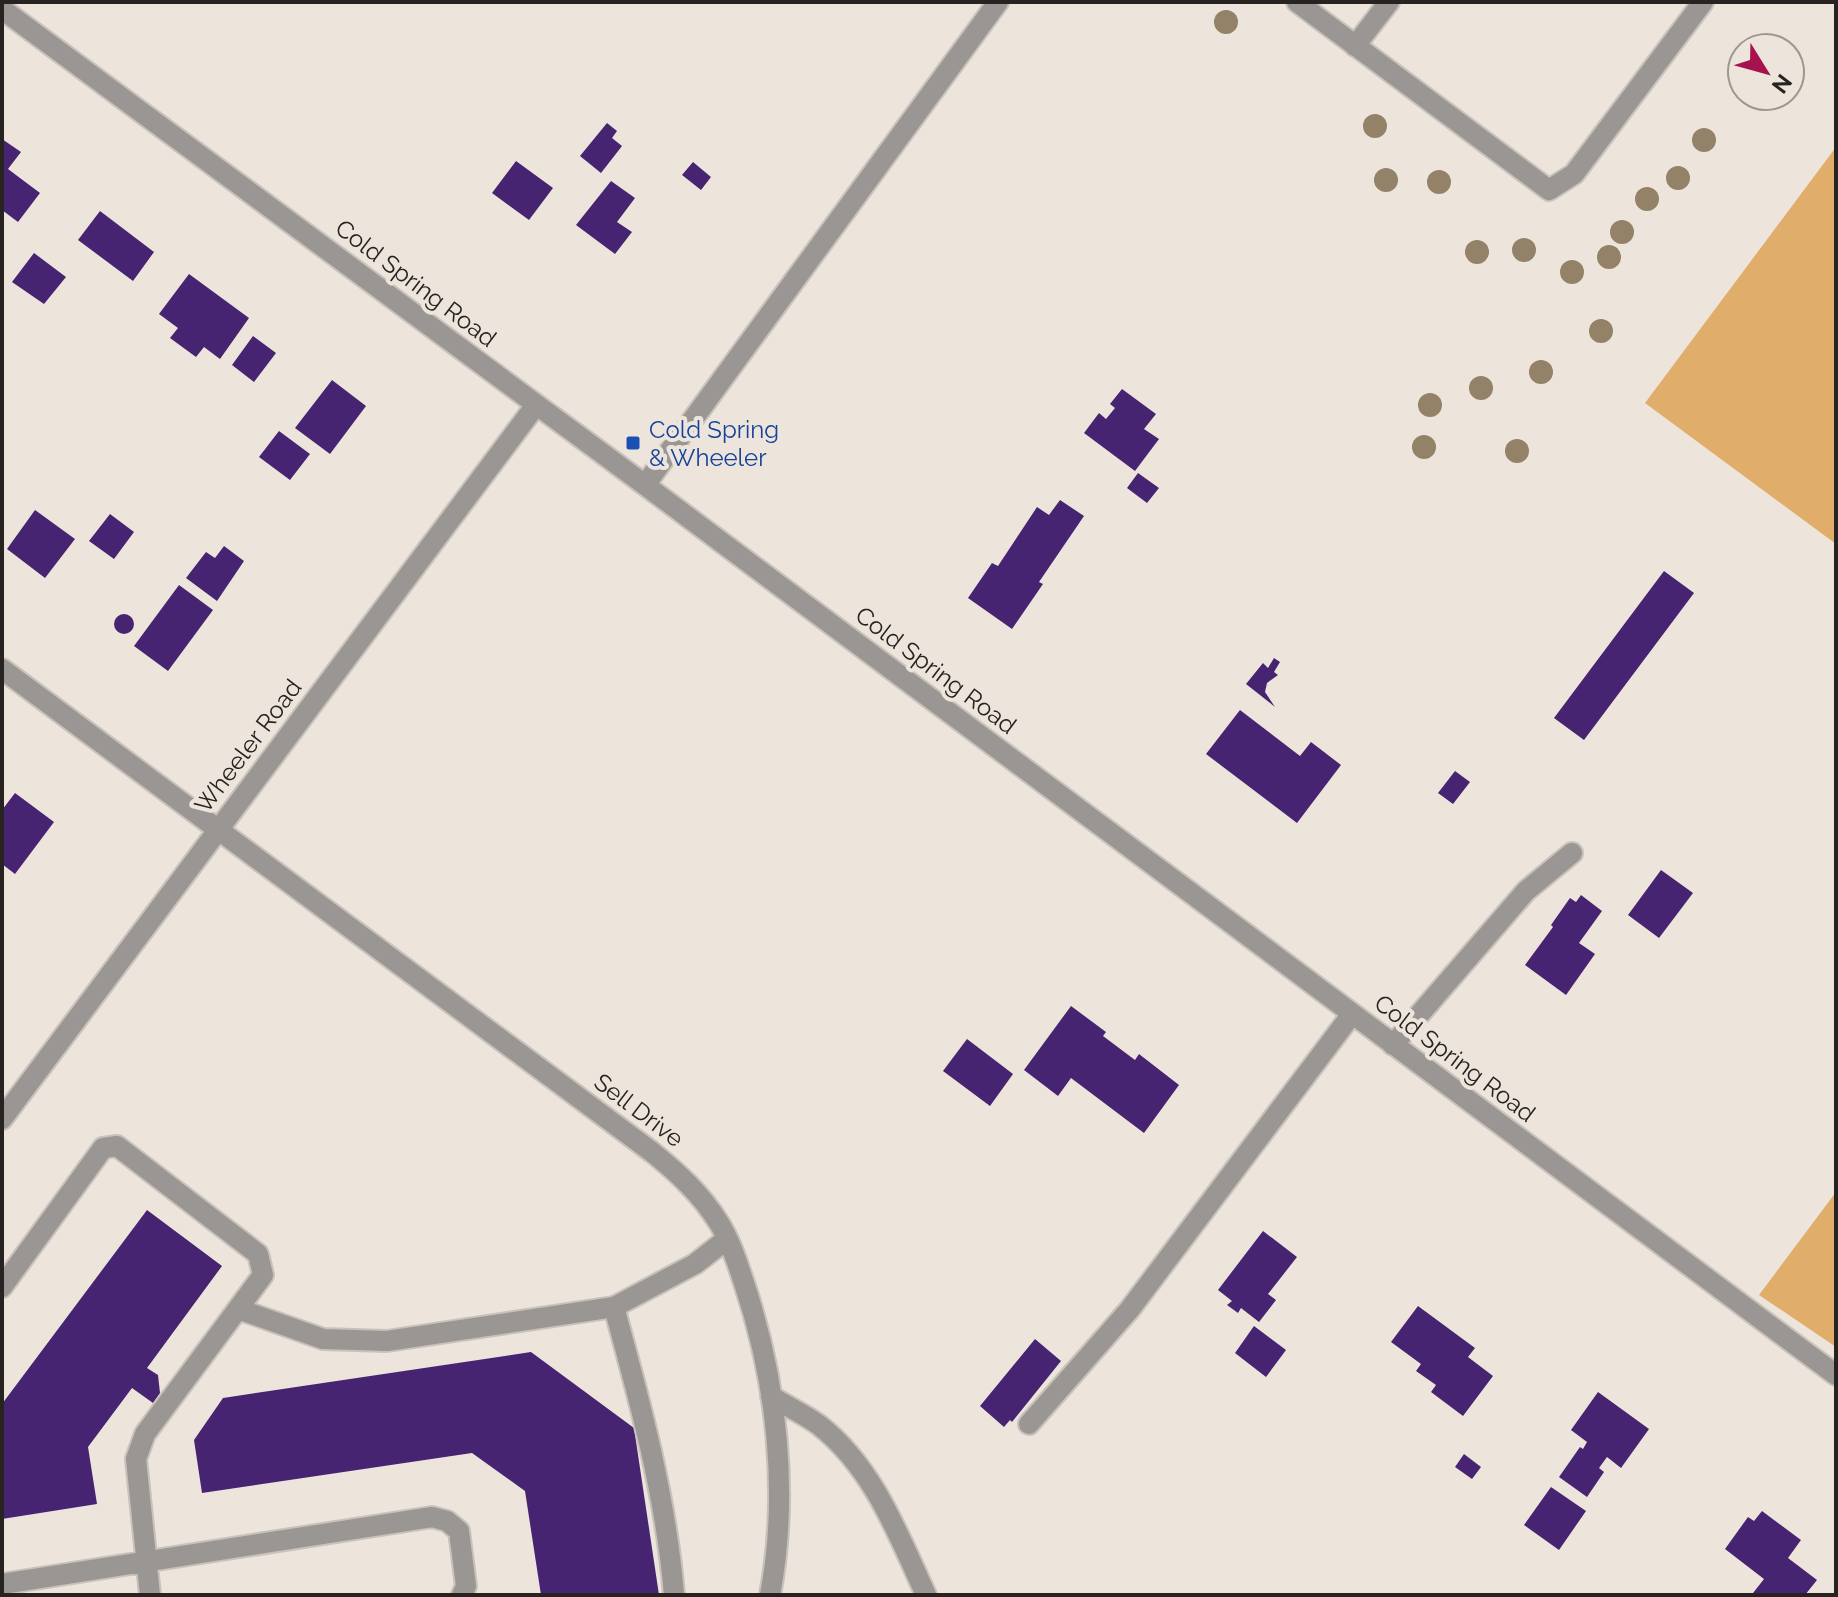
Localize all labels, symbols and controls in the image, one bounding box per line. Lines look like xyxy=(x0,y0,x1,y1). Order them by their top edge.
north arrow xyxy=(1726,32,1806,112)
text: N xyxy=(1767,70,1797,99)
street label: Cold Spring Road xyxy=(330,213,502,353)
place label: Cold Spring & Wheeler xyxy=(649,415,779,472)
marker: Cold Spring & Wheeler xyxy=(624,434,642,452)
street label: Cold Spring Road xyxy=(850,600,1022,740)
street label: Wheeler Road xyxy=(188,674,308,818)
street label: Cold Spring Road xyxy=(1369,988,1541,1128)
street label: Sell Drive xyxy=(589,1067,689,1153)

